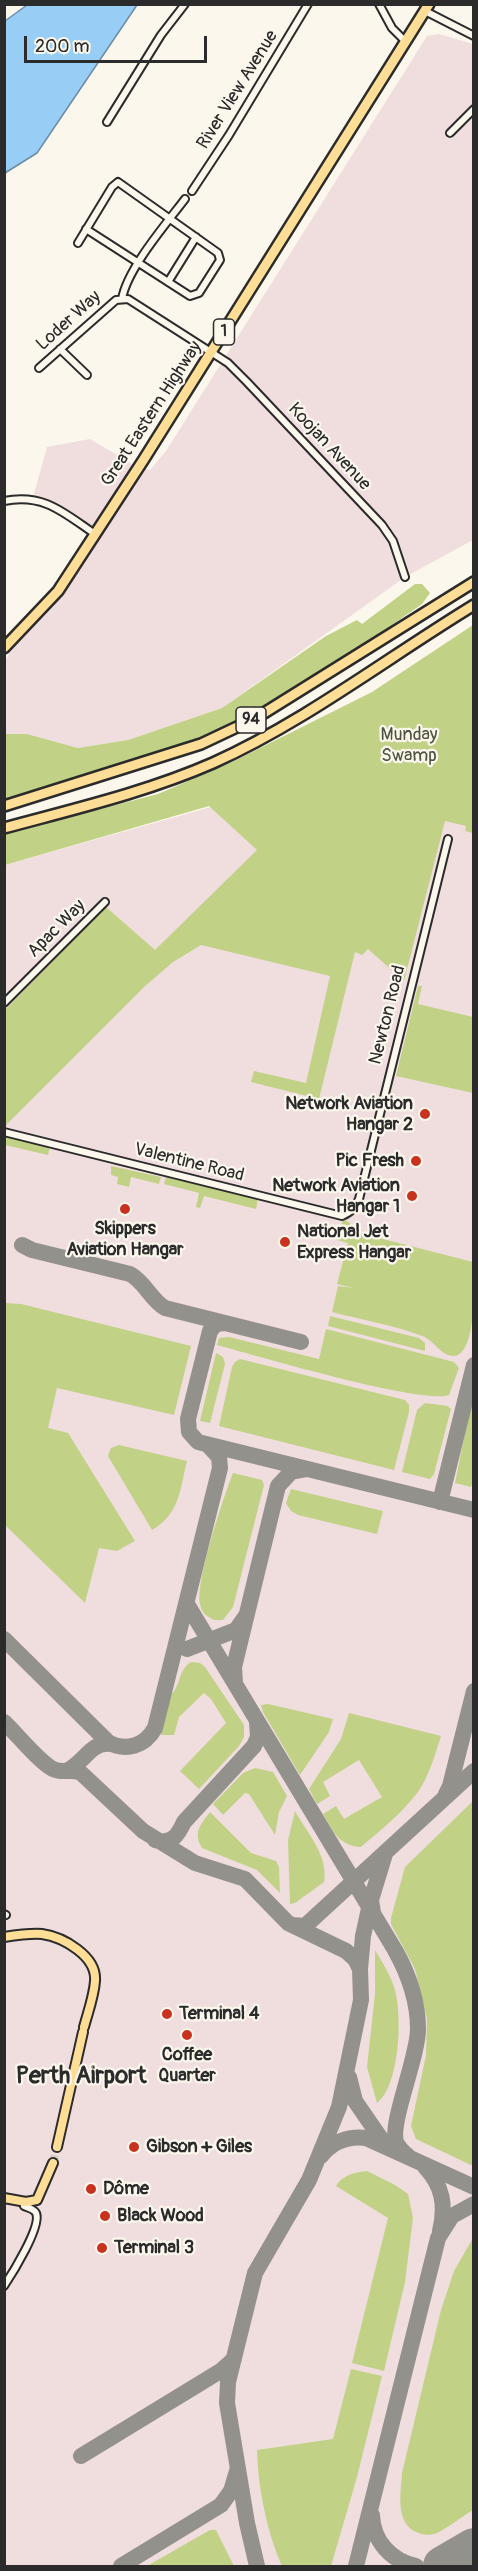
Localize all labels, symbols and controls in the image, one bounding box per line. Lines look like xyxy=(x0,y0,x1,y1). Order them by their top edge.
scale bar xyxy=(27,24,210,62)
street label: River View Avenue xyxy=(193,27,283,153)
text: 200 m xyxy=(35,35,90,58)
street label: Loder Way xyxy=(32,286,106,356)
road number: 1 xyxy=(214,319,234,345)
street label: Great Eastern Highway xyxy=(97,337,207,491)
street label: Koojan Avenue xyxy=(283,399,375,495)
road number: 94 xyxy=(236,707,266,733)
park label: Munday Swamp xyxy=(380,724,438,766)
street label: Apac Way xyxy=(24,896,90,962)
street label: Newton Road xyxy=(365,963,411,1067)
place label: Network Aviation Hangar 2 xyxy=(285,1093,413,1136)
marker: Network Aviation Hangar 2 xyxy=(418,1107,432,1121)
street label: Valentine Road xyxy=(132,1139,246,1187)
place label: Pic Fresh xyxy=(336,1150,404,1172)
marker: Pic Fresh xyxy=(409,1154,423,1168)
place label: Network Aviation Hangar 1 xyxy=(272,1175,400,1218)
marker: Network Aviation Hangar 1 xyxy=(405,1189,419,1203)
marker: Skippers Aviation Hangar xyxy=(118,1202,132,1216)
place label: Skippers Aviation Hangar xyxy=(66,1218,184,1260)
place label: National Jet Express Hangar xyxy=(297,1221,411,1264)
marker: National Jet Express Hangar xyxy=(278,1235,292,1249)
place label: Terminal 4 xyxy=(179,2003,259,2025)
marker: Terminal 4 xyxy=(160,2007,174,2021)
marker: Coffee Quarter xyxy=(180,2028,194,2042)
place label: Coffee Quarter xyxy=(158,2044,216,2086)
district label: Perth Airport xyxy=(16,2063,146,2091)
place label: Gibson + Giles xyxy=(146,2136,252,2158)
marker: Gibson + Giles xyxy=(127,2140,141,2154)
place label: Dôme xyxy=(103,2178,149,2200)
marker: Dôme xyxy=(84,2182,98,2196)
place label: Black Wood xyxy=(117,2205,204,2227)
marker: Black Wood xyxy=(98,2209,112,2223)
place label: Terminal 3 xyxy=(114,2237,194,2259)
marker: Terminal 3 xyxy=(95,2241,109,2255)

